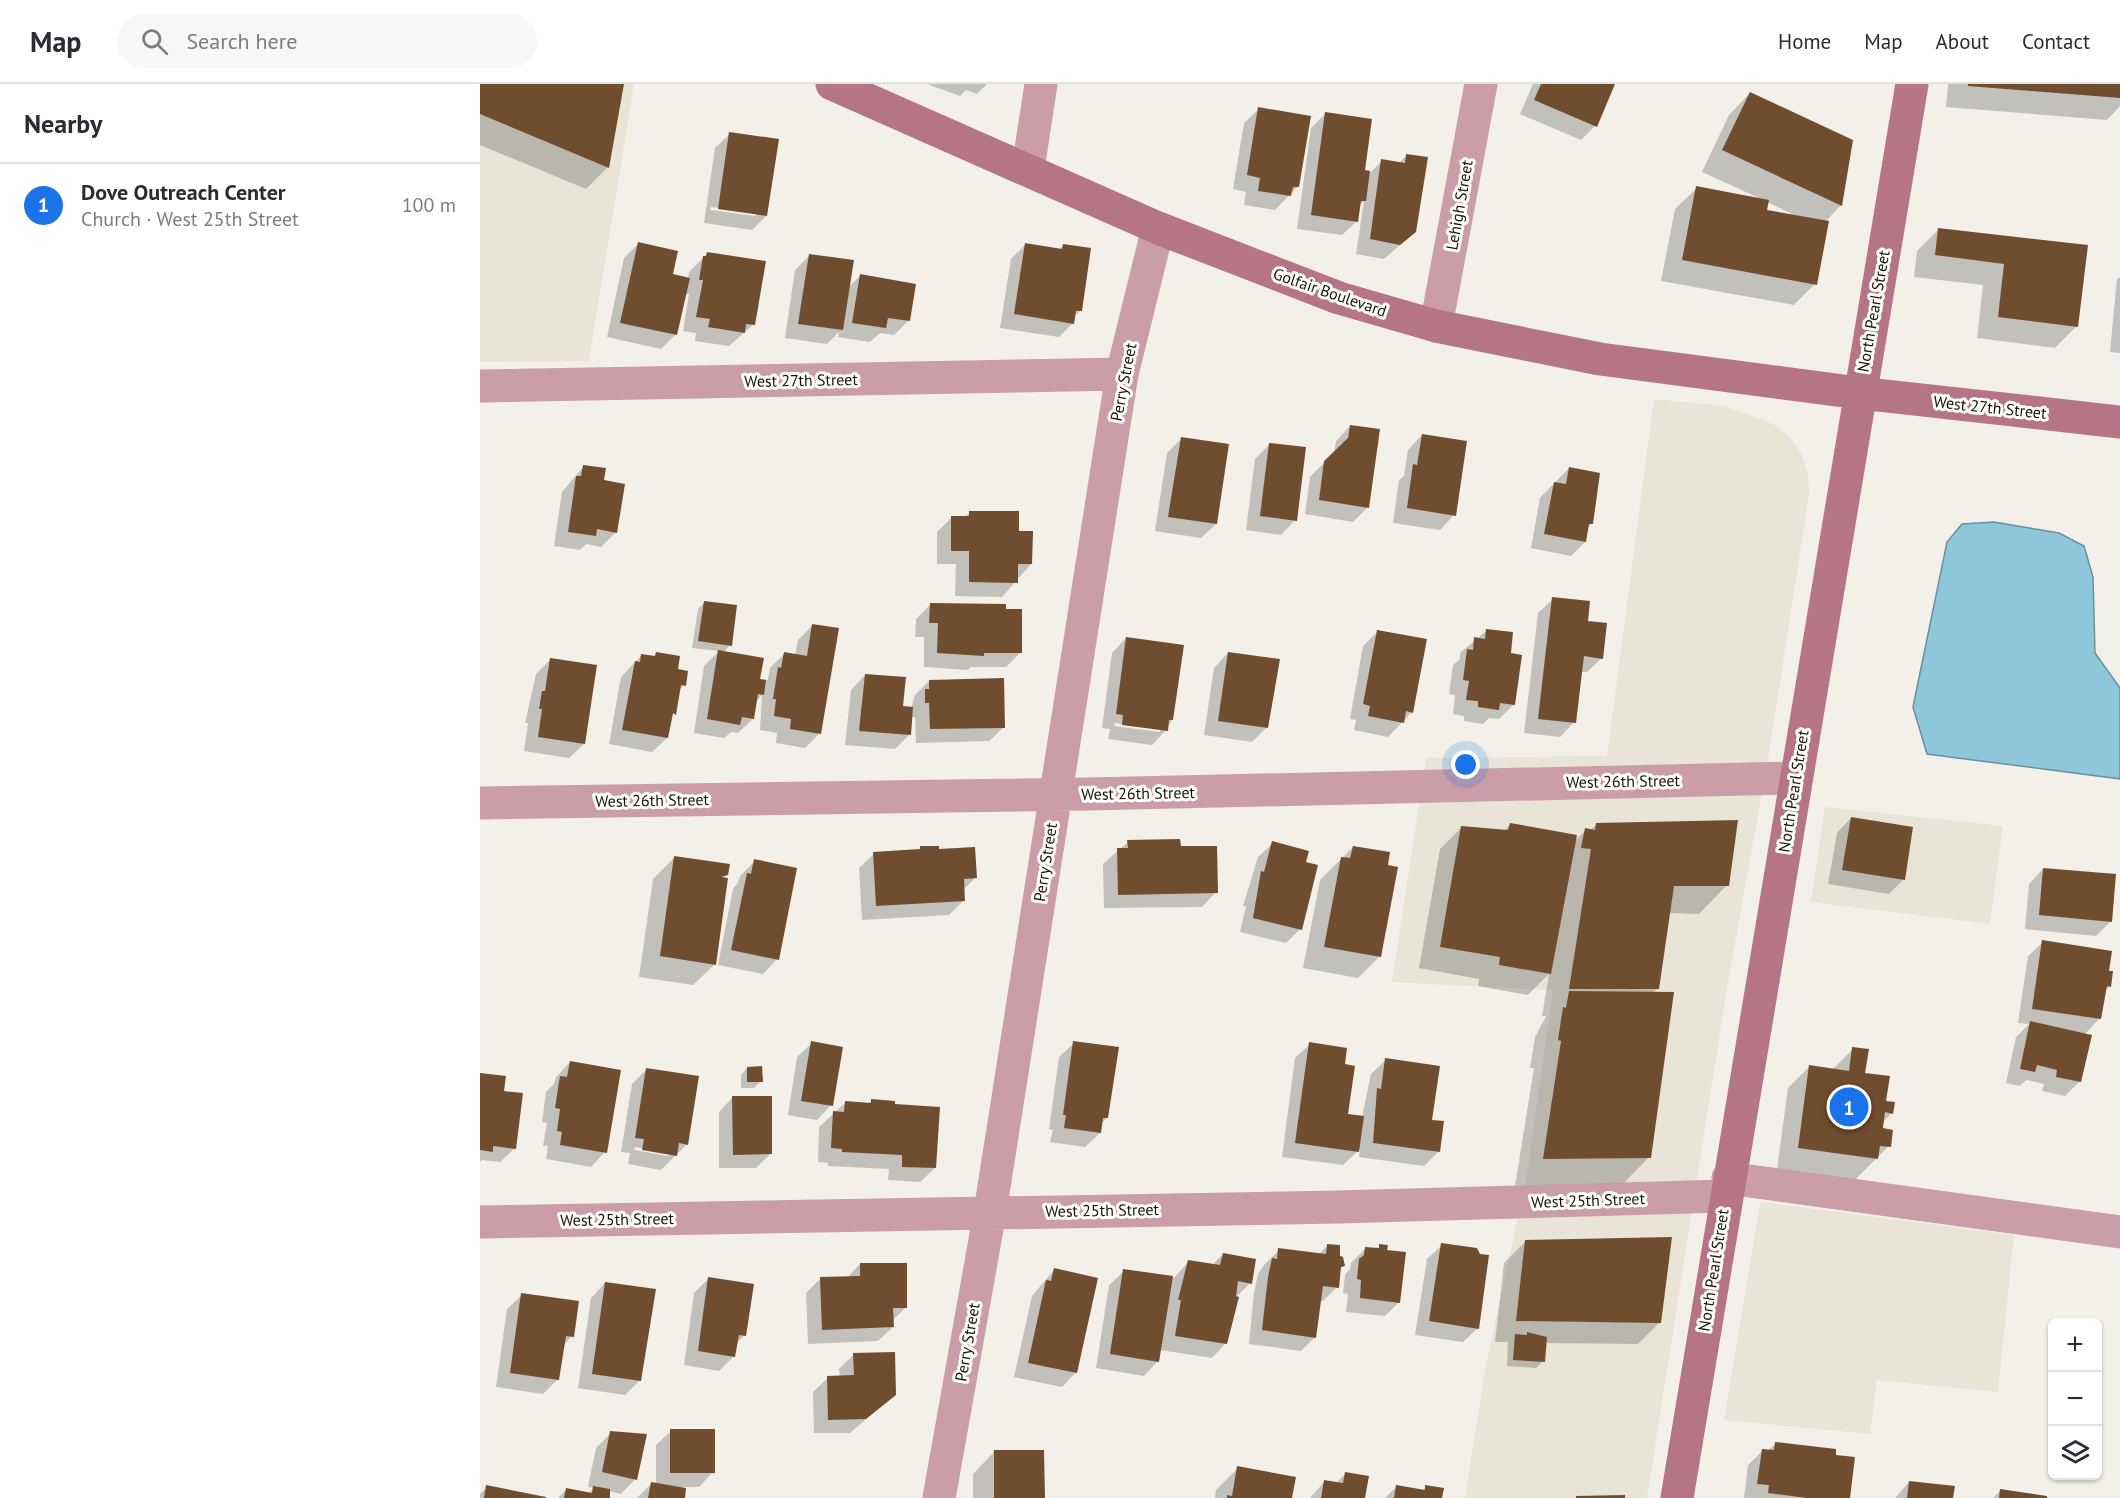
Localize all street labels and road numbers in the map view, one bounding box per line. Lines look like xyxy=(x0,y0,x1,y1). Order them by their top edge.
street label: Lehigh Street xyxy=(1441,158,1477,252)
street label: North Pearl Street xyxy=(1852,248,1894,374)
street label: Golfair Boulevard xyxy=(1271,263,1389,321)
street label: Perry Street xyxy=(1106,341,1140,423)
street label: West 27th Street xyxy=(744,369,858,391)
street label: West 27th Street xyxy=(1933,391,2048,423)
street label: North Pearl Street xyxy=(1773,728,1813,854)
street label: West 26th Street xyxy=(1566,770,1681,792)
street label: West 26th Street xyxy=(1081,782,1196,804)
street label: West 26th Street xyxy=(595,789,710,811)
street label: Perry Street xyxy=(1029,821,1061,903)
street label: West 25th Street xyxy=(1531,1188,1646,1212)
street label: West 25th Street xyxy=(1045,1199,1160,1221)
street label: North Pearl Street xyxy=(1693,1207,1733,1333)
street label: West 25th Street xyxy=(560,1208,675,1230)
street label: Perry Street xyxy=(950,1301,984,1383)

